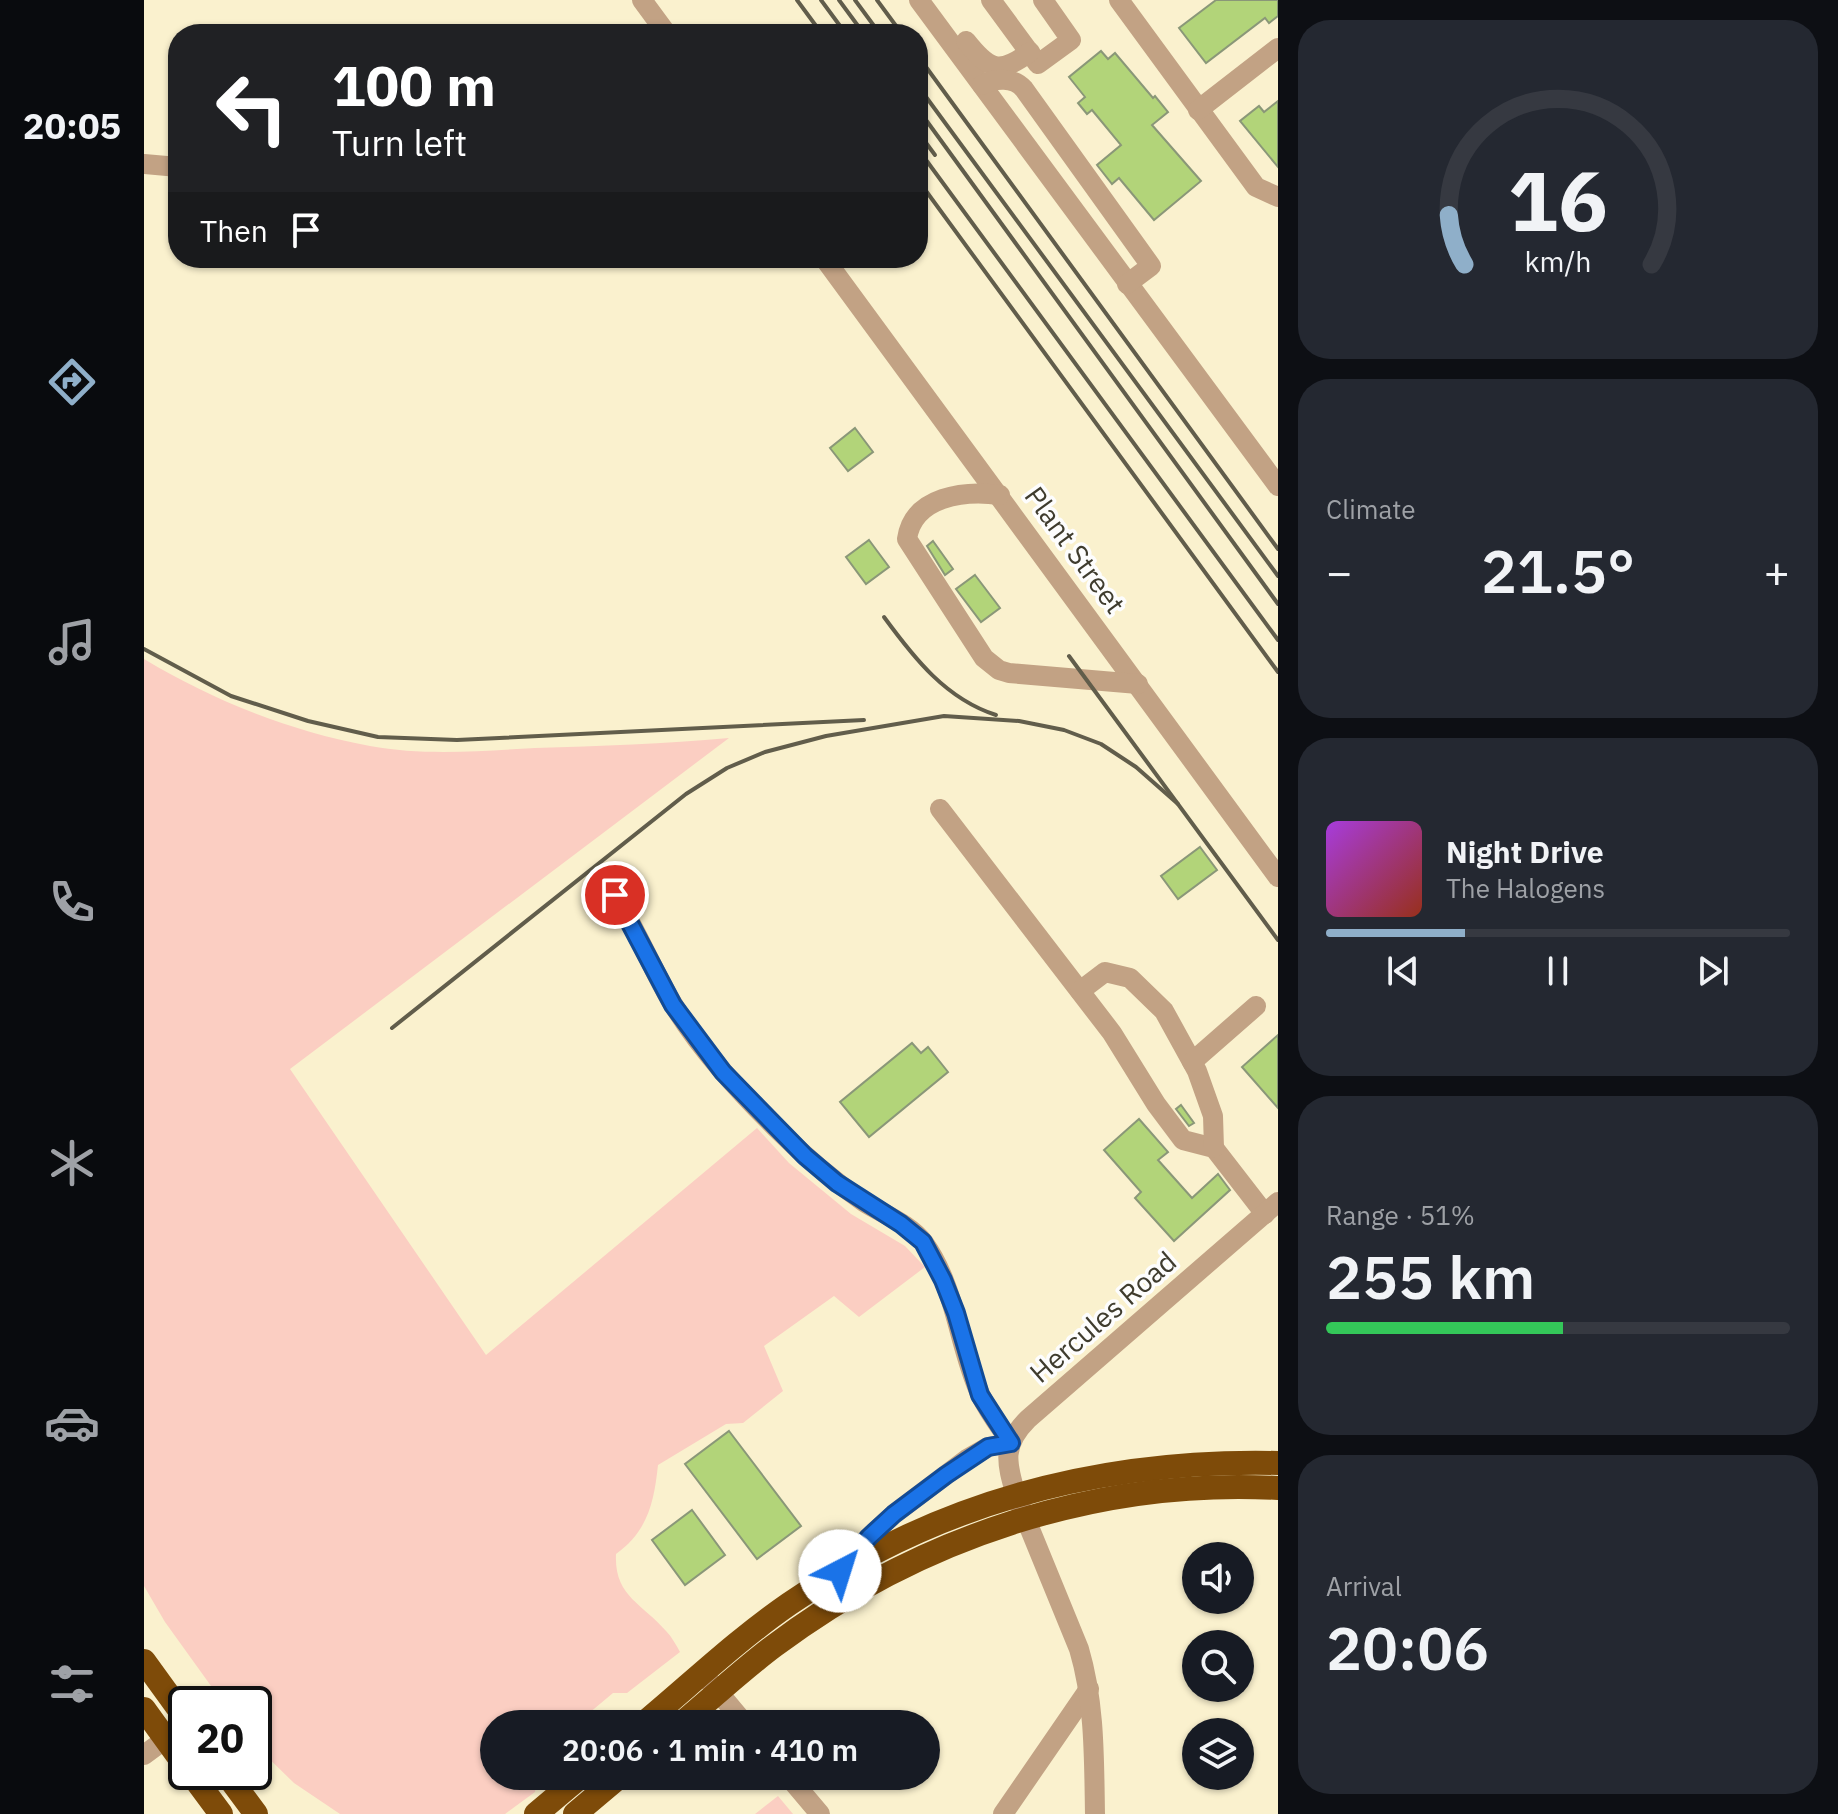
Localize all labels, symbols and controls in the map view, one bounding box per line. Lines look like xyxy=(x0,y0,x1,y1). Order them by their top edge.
text: 100 m xyxy=(332,49,496,121)
icon: left xyxy=(200,56,304,160)
text: 20:05 xyxy=(23,102,121,149)
text: Turn left xyxy=(332,119,467,166)
text: 16 xyxy=(1508,146,1608,254)
icon: arrive xyxy=(284,208,328,252)
text: Then xyxy=(200,211,268,250)
text: km/h xyxy=(1524,244,1592,281)
icon: directions xyxy=(44,354,100,410)
street label: Plant Street xyxy=(1017,479,1134,621)
text: Climate xyxy=(1326,492,1416,526)
text: 21.5° xyxy=(1481,531,1635,610)
text: − xyxy=(1326,543,1352,600)
text: + xyxy=(1764,543,1790,600)
icon: music xyxy=(44,614,100,670)
text: Night Drive xyxy=(1446,832,1604,871)
pin xyxy=(581,861,649,929)
text: The Halogens xyxy=(1446,871,1605,905)
icon: arrive xyxy=(593,873,637,917)
icon: phone xyxy=(44,874,100,930)
icon: previous xyxy=(1381,949,1425,993)
icon: pause xyxy=(1536,949,1580,993)
icon: next xyxy=(1691,949,1735,993)
icon: climate xyxy=(44,1135,100,1191)
text: Range · 51% xyxy=(1326,1198,1475,1232)
text: 255 km xyxy=(1326,1237,1535,1316)
street label: Hercules Road xyxy=(1022,1243,1184,1391)
icon: car xyxy=(44,1395,100,1451)
position arrow xyxy=(798,1529,882,1613)
map controls xyxy=(1182,1542,1254,1790)
button: sound xyxy=(1182,1542,1254,1614)
text: Arrival xyxy=(1326,1569,1402,1603)
text: 20:06 xyxy=(1326,1608,1489,1687)
button: search xyxy=(1182,1630,1254,1702)
icon: filters xyxy=(44,1656,100,1712)
speed limit sign: 20 xyxy=(168,1686,272,1790)
button: layers xyxy=(1182,1718,1254,1790)
text: 20:06 · 1 min · 410 m xyxy=(562,1730,858,1769)

